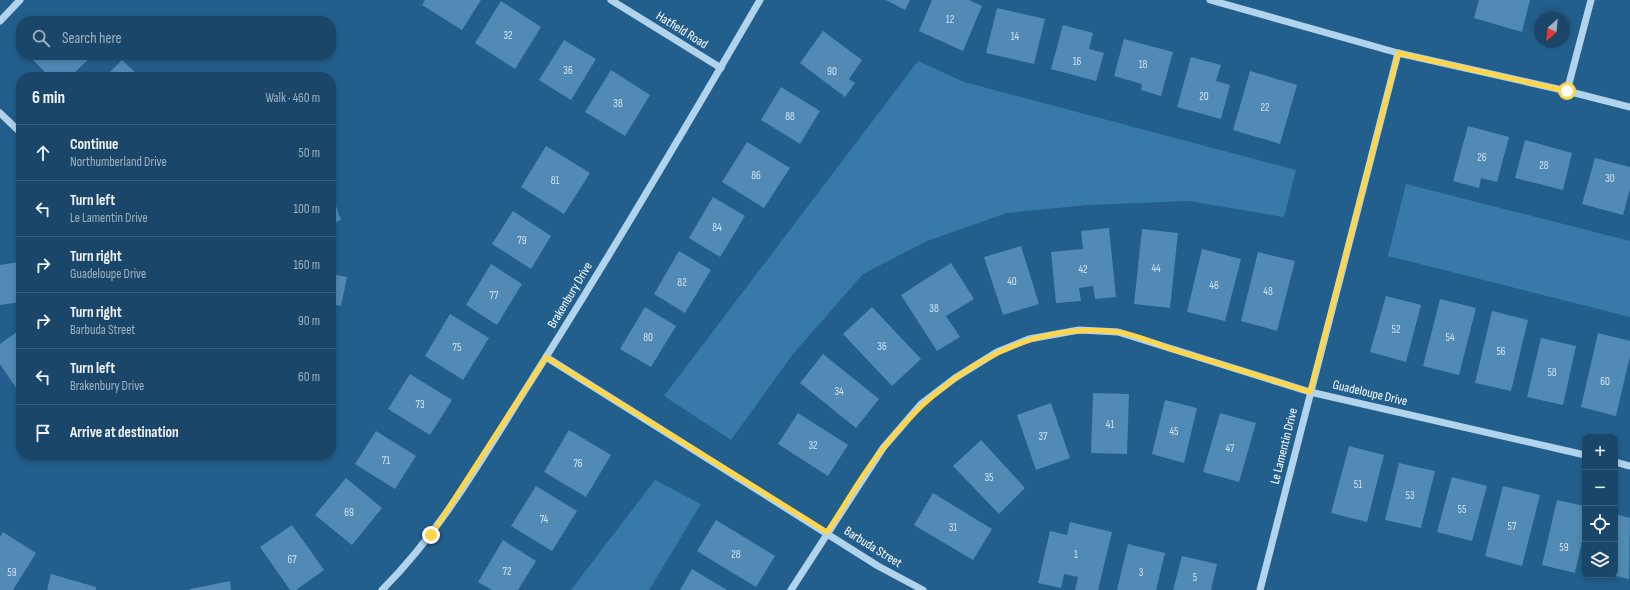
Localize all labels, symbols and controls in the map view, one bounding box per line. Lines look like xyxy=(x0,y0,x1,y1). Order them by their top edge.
street label: Hatfield Road xyxy=(653,8,711,52)
north arrow xyxy=(1534,12,1570,48)
house number: 12 xyxy=(946,13,955,26)
search box xyxy=(16,16,336,60)
icon: search xyxy=(30,27,52,49)
text: Search here xyxy=(62,29,122,48)
house number: 32 xyxy=(503,29,513,42)
house number: 14 xyxy=(1011,30,1020,43)
house number: 16 xyxy=(1073,55,1082,68)
house number: 18 xyxy=(1139,58,1148,71)
house number: 36 xyxy=(563,64,573,77)
house number: 90 xyxy=(827,65,837,78)
route start xyxy=(1558,82,1576,100)
text: 6 min xyxy=(32,88,65,108)
text: Walk · 460 m xyxy=(265,90,320,106)
house number: 20 xyxy=(1199,90,1209,103)
house number: 38 xyxy=(613,97,623,110)
house number: 22 xyxy=(1260,101,1270,114)
house number: 88 xyxy=(785,110,795,123)
text: Continue xyxy=(70,135,119,154)
icon: ahead xyxy=(32,142,54,164)
text: 50 m xyxy=(299,145,320,161)
house number: 26 xyxy=(1477,151,1487,164)
text: Northumberland Drive xyxy=(70,154,167,170)
house number: 28 xyxy=(1539,159,1549,172)
house number: 86 xyxy=(751,169,761,182)
house number: 30 xyxy=(1605,172,1615,185)
house number: 81 xyxy=(551,174,559,187)
text: Turn left xyxy=(70,191,115,210)
icon: left xyxy=(32,198,54,220)
text: 100 m xyxy=(293,201,320,217)
text: Le Lamentin Drive xyxy=(70,210,148,226)
house number: 84 xyxy=(712,221,722,234)
house number: 79 xyxy=(517,234,527,247)
text: Turn right xyxy=(70,247,122,266)
icon: right xyxy=(32,254,54,276)
text: 160 m xyxy=(294,257,320,273)
street label: Brakenbury Drive xyxy=(544,259,596,331)
house number: 44 xyxy=(1151,262,1161,275)
house number: 42 xyxy=(1078,263,1088,276)
text: Guadeloupe Drive xyxy=(70,266,146,282)
house number: 40 xyxy=(1007,275,1017,288)
house number: 82 xyxy=(677,276,687,289)
house number: 46 xyxy=(1209,279,1219,292)
house number: 48 xyxy=(1263,285,1273,298)
house number: 77 xyxy=(490,289,499,302)
house number: 38 xyxy=(929,302,939,315)
text: Turn right xyxy=(70,303,122,322)
icon: right xyxy=(32,310,54,332)
text: 90 m xyxy=(298,313,320,329)
text: Barbuda Street xyxy=(70,322,135,338)
house number: 52 xyxy=(1392,323,1401,336)
house number: 80 xyxy=(643,331,653,344)
house number: 54 xyxy=(1445,331,1455,344)
house number: 36 xyxy=(877,340,887,353)
house number: 75 xyxy=(453,341,461,354)
house number: 56 xyxy=(1496,345,1506,358)
text: Turn left xyxy=(70,359,115,378)
icon: left xyxy=(32,366,54,388)
house number: 58 xyxy=(1547,366,1557,379)
text: 60 m xyxy=(298,369,320,385)
house number: 60 xyxy=(1600,375,1610,388)
street label: Guadeloupe Drive xyxy=(1331,377,1409,409)
text: Brakenbury Drive xyxy=(70,378,144,394)
house number: 34 xyxy=(834,385,844,398)
house number: 73 xyxy=(415,398,425,411)
street label: Le Lamentin Drive xyxy=(1267,406,1301,486)
house number: 41 xyxy=(1106,418,1114,431)
icon: arrive xyxy=(32,422,54,444)
text: Arrive at destination xyxy=(70,423,179,442)
house number: 45 xyxy=(1169,425,1179,438)
house number: 37 xyxy=(1038,430,1048,443)
map controls xyxy=(1582,434,1618,578)
button: + xyxy=(1582,434,1618,470)
house number: 32 xyxy=(808,439,818,452)
house number: 47 xyxy=(1226,442,1235,455)
house number: 71 xyxy=(382,454,390,467)
house number: 76 xyxy=(573,457,583,470)
button: − xyxy=(1582,470,1618,506)
house number: 35 xyxy=(984,471,994,484)
house number: 51 xyxy=(1354,478,1362,491)
house number: 53 xyxy=(1405,489,1415,502)
house number: 55 xyxy=(1458,503,1466,516)
house number: 69 xyxy=(344,506,354,519)
button: locate xyxy=(1582,506,1618,542)
house number: 74 xyxy=(540,513,549,526)
house number: 57 xyxy=(1508,520,1517,533)
house number: 31 xyxy=(949,521,957,534)
street label: Barbuda Street xyxy=(841,523,905,571)
route end xyxy=(422,526,440,544)
house number: 59 xyxy=(1559,541,1569,554)
button: layers xyxy=(1582,542,1618,578)
house number: 28 xyxy=(731,548,741,561)
house number: 1 xyxy=(1074,548,1078,561)
house number: 67 xyxy=(287,553,297,566)
house number: 72 xyxy=(503,565,512,578)
house number: 59 xyxy=(7,566,17,579)
house number: 3 xyxy=(1139,566,1144,579)
house number: 5 xyxy=(1193,571,1197,584)

